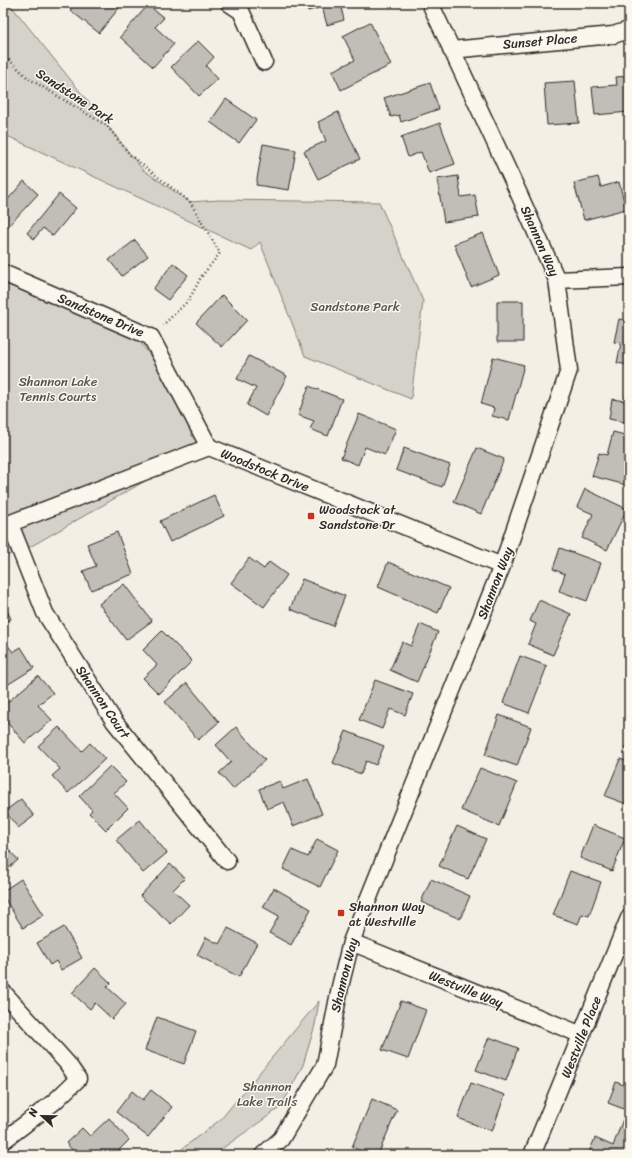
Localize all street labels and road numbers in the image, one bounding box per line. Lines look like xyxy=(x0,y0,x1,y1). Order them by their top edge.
street label: Sunset Place xyxy=(502,26,579,56)
street label: Sandstone Park xyxy=(31,62,119,130)
street label: Shannon Way xyxy=(514,202,566,281)
street label: Sandstone Drive xyxy=(54,286,148,344)
street label: Woodstock Drive xyxy=(217,442,313,498)
street label: Shannon Way xyxy=(471,543,519,623)
street label: Shannon Court xyxy=(70,660,137,744)
street label: Shannon Way xyxy=(324,935,364,1015)
street label: Westville Way xyxy=(425,964,507,1014)
street label: Westville Place xyxy=(554,992,608,1081)

